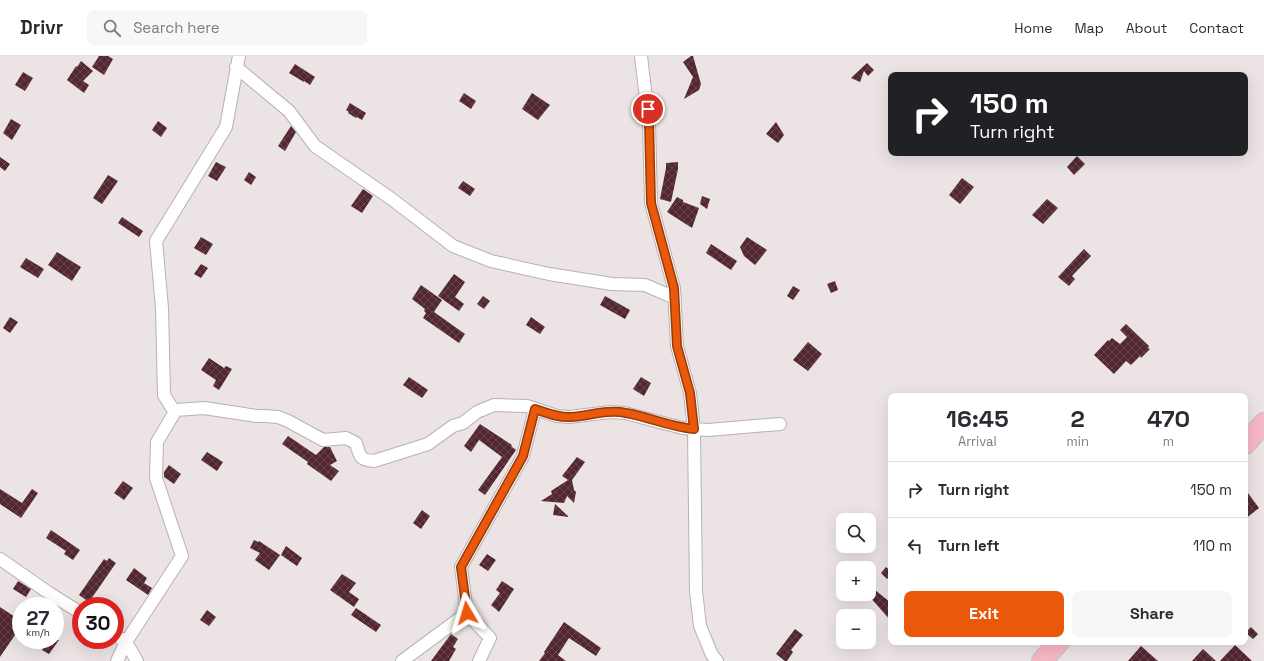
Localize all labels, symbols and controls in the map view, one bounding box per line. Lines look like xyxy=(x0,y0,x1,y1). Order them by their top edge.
search box xyxy=(87,10,367,46)
text: Drivr xyxy=(20,15,63,40)
icon: search xyxy=(101,17,123,39)
text: Search here xyxy=(133,18,220,37)
text: Home xyxy=(1014,19,1052,37)
text: Map xyxy=(1074,19,1104,37)
text: About xyxy=(1126,19,1167,37)
text: Contact xyxy=(1189,19,1244,37)
text: 150 m xyxy=(970,85,1049,121)
icon: right xyxy=(904,88,956,140)
pin xyxy=(631,92,665,126)
icon: arrive xyxy=(637,98,659,120)
text: Turn right xyxy=(970,120,1054,143)
text: 16:45 xyxy=(946,403,1009,434)
text: 2 xyxy=(1071,403,1085,434)
text: 470 xyxy=(1147,403,1190,434)
text: Arrival xyxy=(958,433,997,450)
text: min xyxy=(1067,433,1089,450)
text: m xyxy=(1163,433,1174,450)
icon: right xyxy=(904,479,926,501)
text: Turn right xyxy=(938,480,1009,499)
text: 150 m xyxy=(1190,480,1232,499)
map controls xyxy=(836,513,876,649)
button: search xyxy=(836,513,876,553)
icon: left xyxy=(904,535,926,557)
text: Turn left xyxy=(938,536,1000,555)
text: 110 m xyxy=(1193,536,1232,555)
button: + xyxy=(836,561,876,601)
button: Exit xyxy=(904,591,1064,637)
button: Share xyxy=(1072,591,1232,637)
position arrow xyxy=(446,592,488,634)
speed limit sign: 30 xyxy=(72,597,124,649)
text: 27 xyxy=(27,605,49,631)
button: − xyxy=(836,609,876,649)
text: km/h xyxy=(26,626,50,639)

